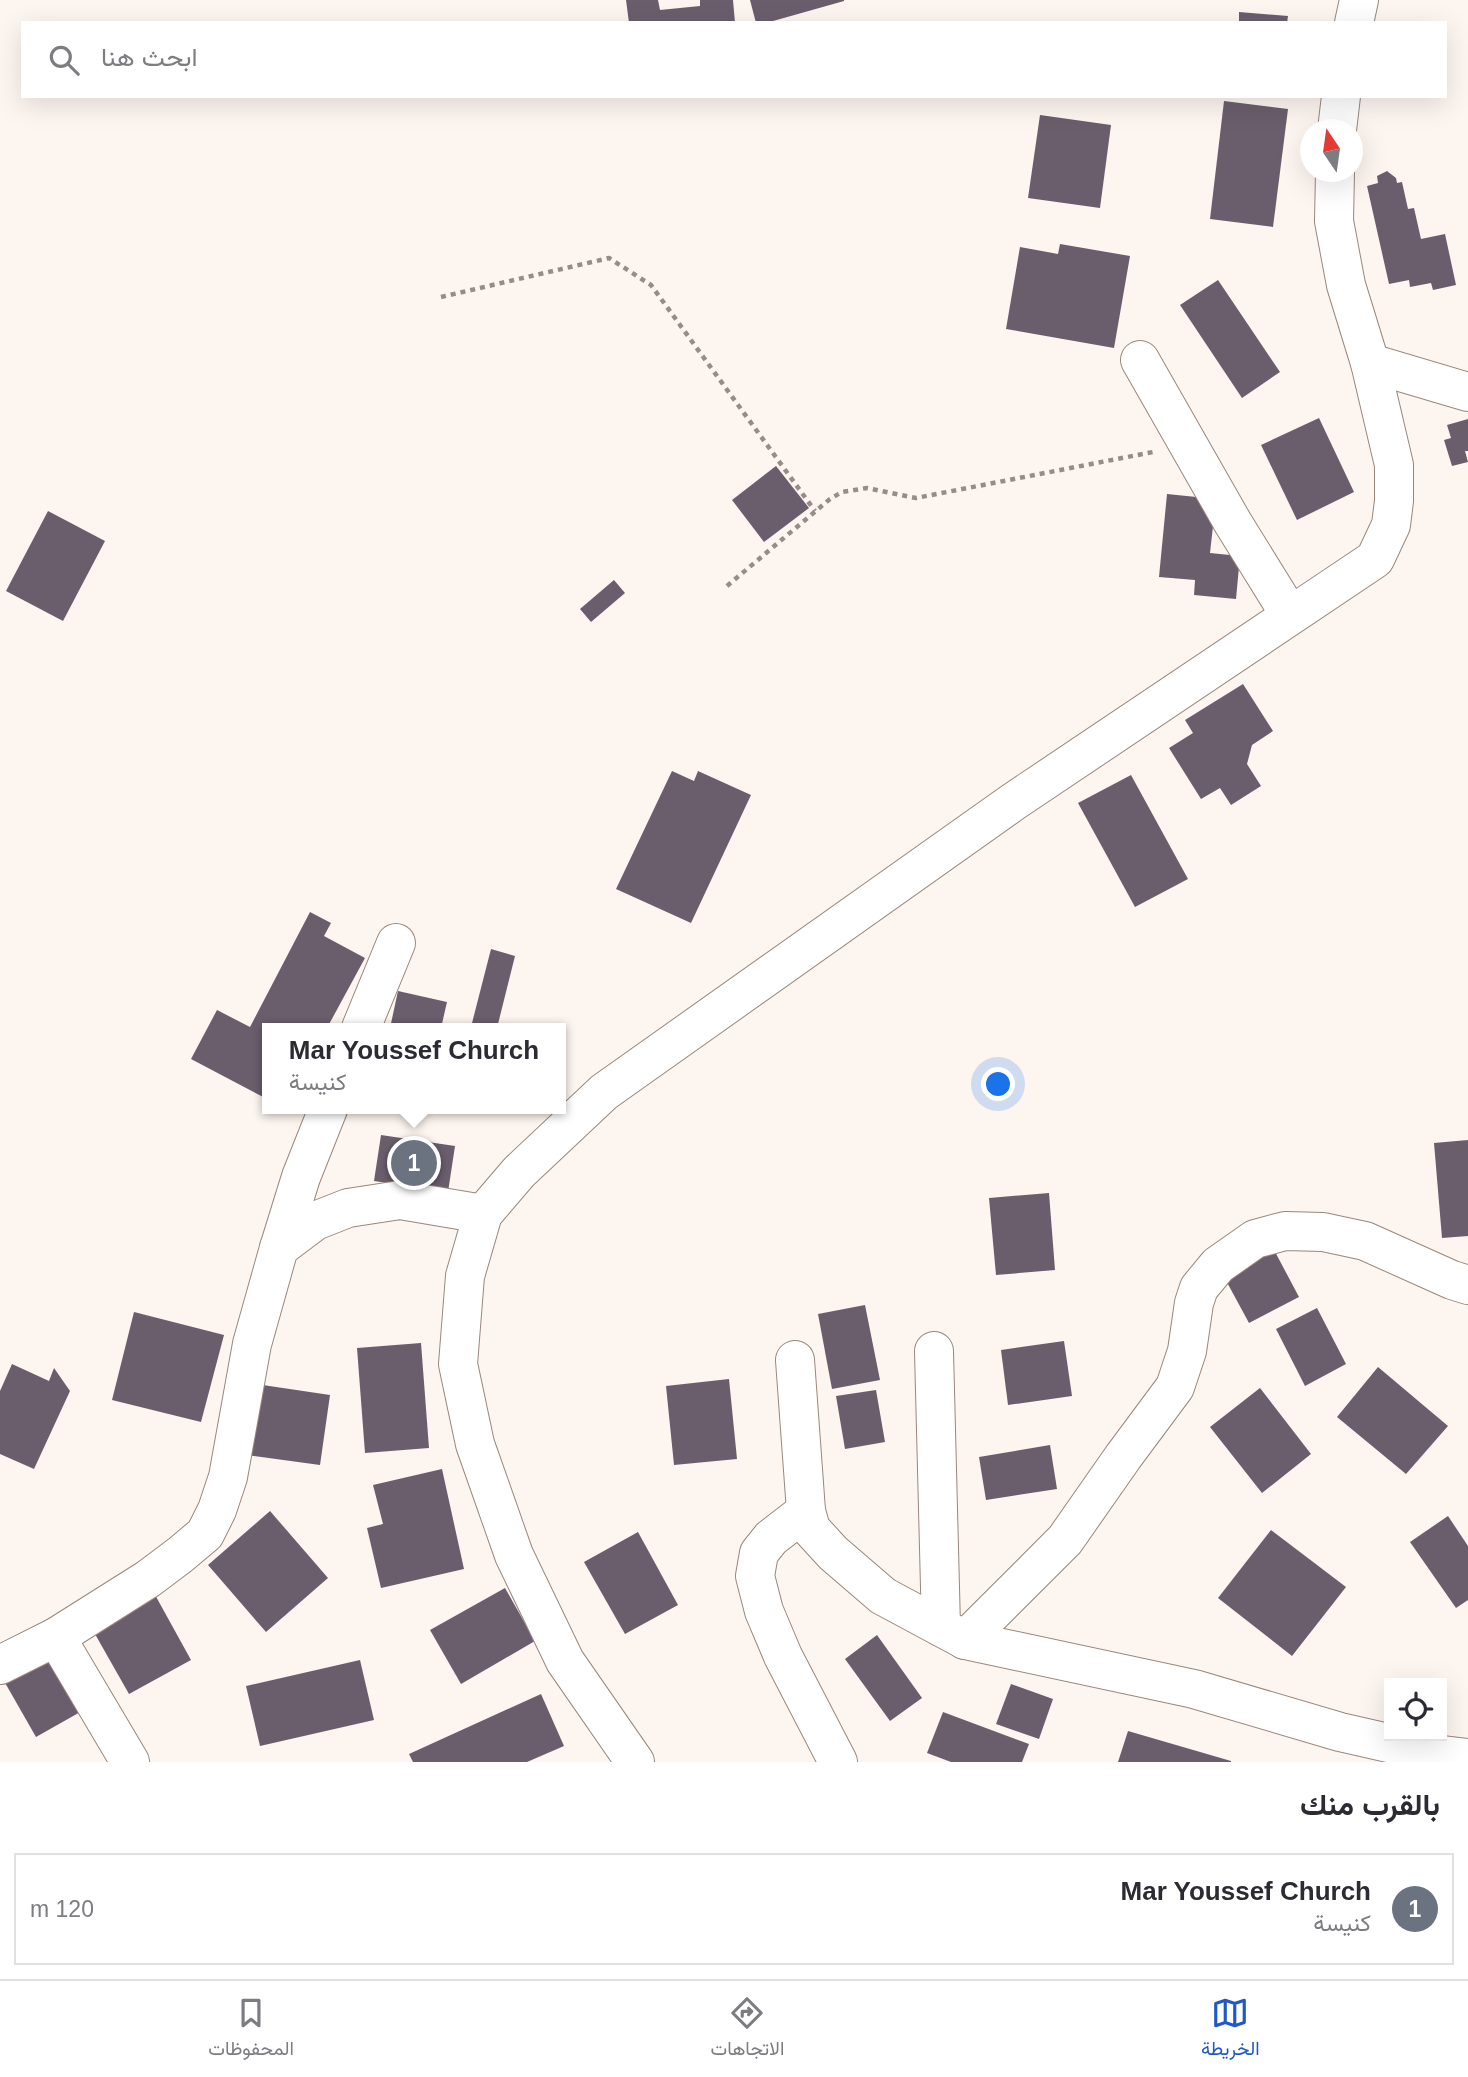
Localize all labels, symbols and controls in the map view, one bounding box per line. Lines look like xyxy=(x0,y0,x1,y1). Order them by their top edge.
search box xyxy=(21,21,1447,98)
icon: search xyxy=(45,41,83,79)
text: ابحث هنا xyxy=(101,42,197,72)
north arrow xyxy=(1300,119,1363,182)
popup xyxy=(262,1023,566,1114)
text: Mar Youssef Church xyxy=(289,1035,539,1065)
your location xyxy=(981,1067,1015,1101)
text: كنيسة xyxy=(289,1069,346,1095)
pin: 1 xyxy=(391,1137,437,1189)
map controls xyxy=(1384,1678,1447,1741)
button: locate xyxy=(1384,1678,1447,1741)
text: بالقرب منك xyxy=(1300,1788,1440,1821)
text: Mar Youssef Church xyxy=(1121,1876,1371,1906)
text: 120 m xyxy=(30,1896,94,1922)
text: 1 xyxy=(1409,1896,1421,1922)
text: كنيسة xyxy=(1313,1910,1371,1936)
tab: المحفوظات xyxy=(208,1994,294,2065)
tab: الاتجاهات xyxy=(711,1994,784,2065)
tab: الخريطة xyxy=(1201,1994,1260,2065)

